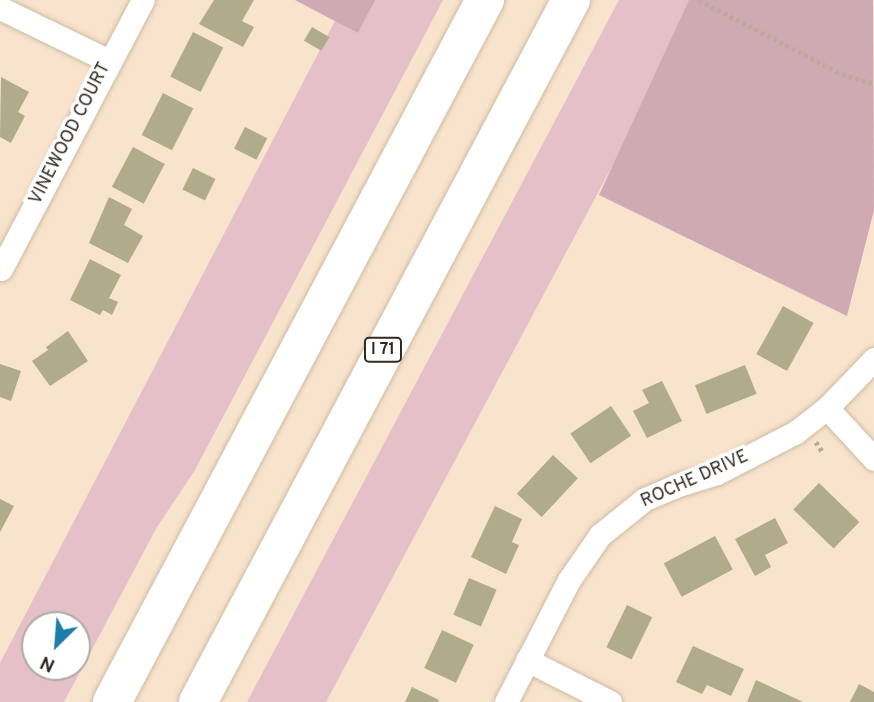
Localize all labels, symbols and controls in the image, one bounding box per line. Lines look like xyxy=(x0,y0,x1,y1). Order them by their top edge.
street label: VINEWOOD COURT xyxy=(26,59,116,209)
road number: I 71 xyxy=(364,338,402,362)
street label: ROCHE DRIVE xyxy=(638,447,752,513)
north arrow xyxy=(21,611,91,681)
text: N xyxy=(37,649,59,677)

